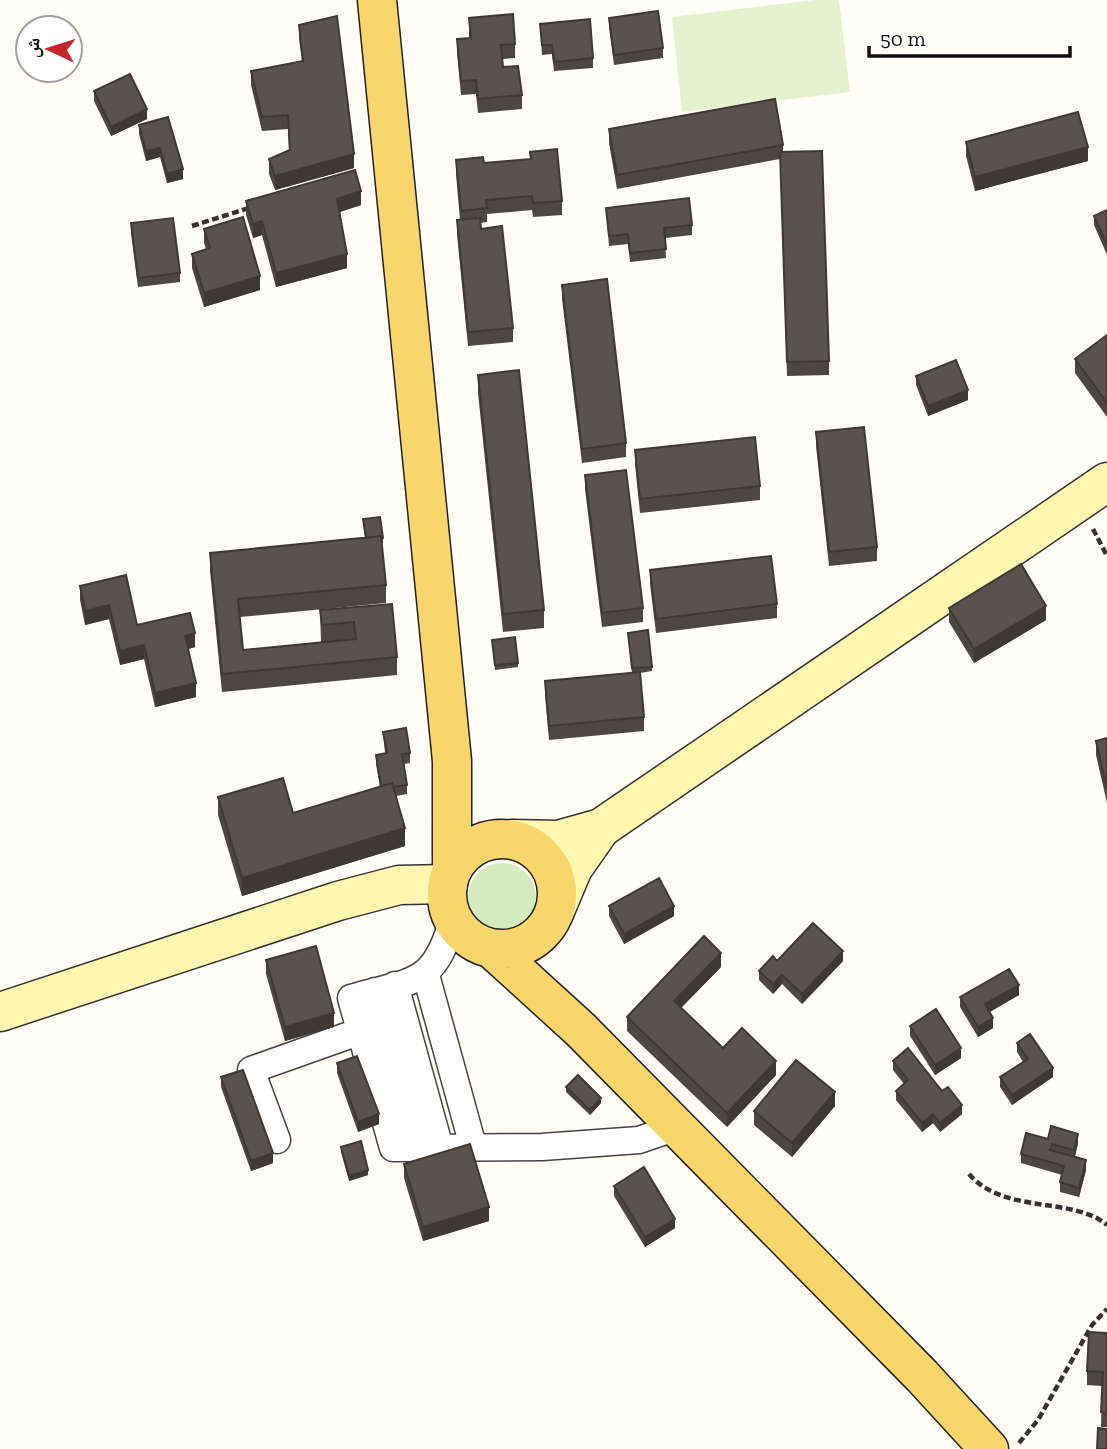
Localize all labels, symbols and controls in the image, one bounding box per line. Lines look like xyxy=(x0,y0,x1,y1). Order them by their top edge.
north arrow xyxy=(14,14,84,84)
scale bar xyxy=(869,14,1070,58)
text: 50 m xyxy=(880,26,926,51)
text: ش xyxy=(20,37,45,59)

